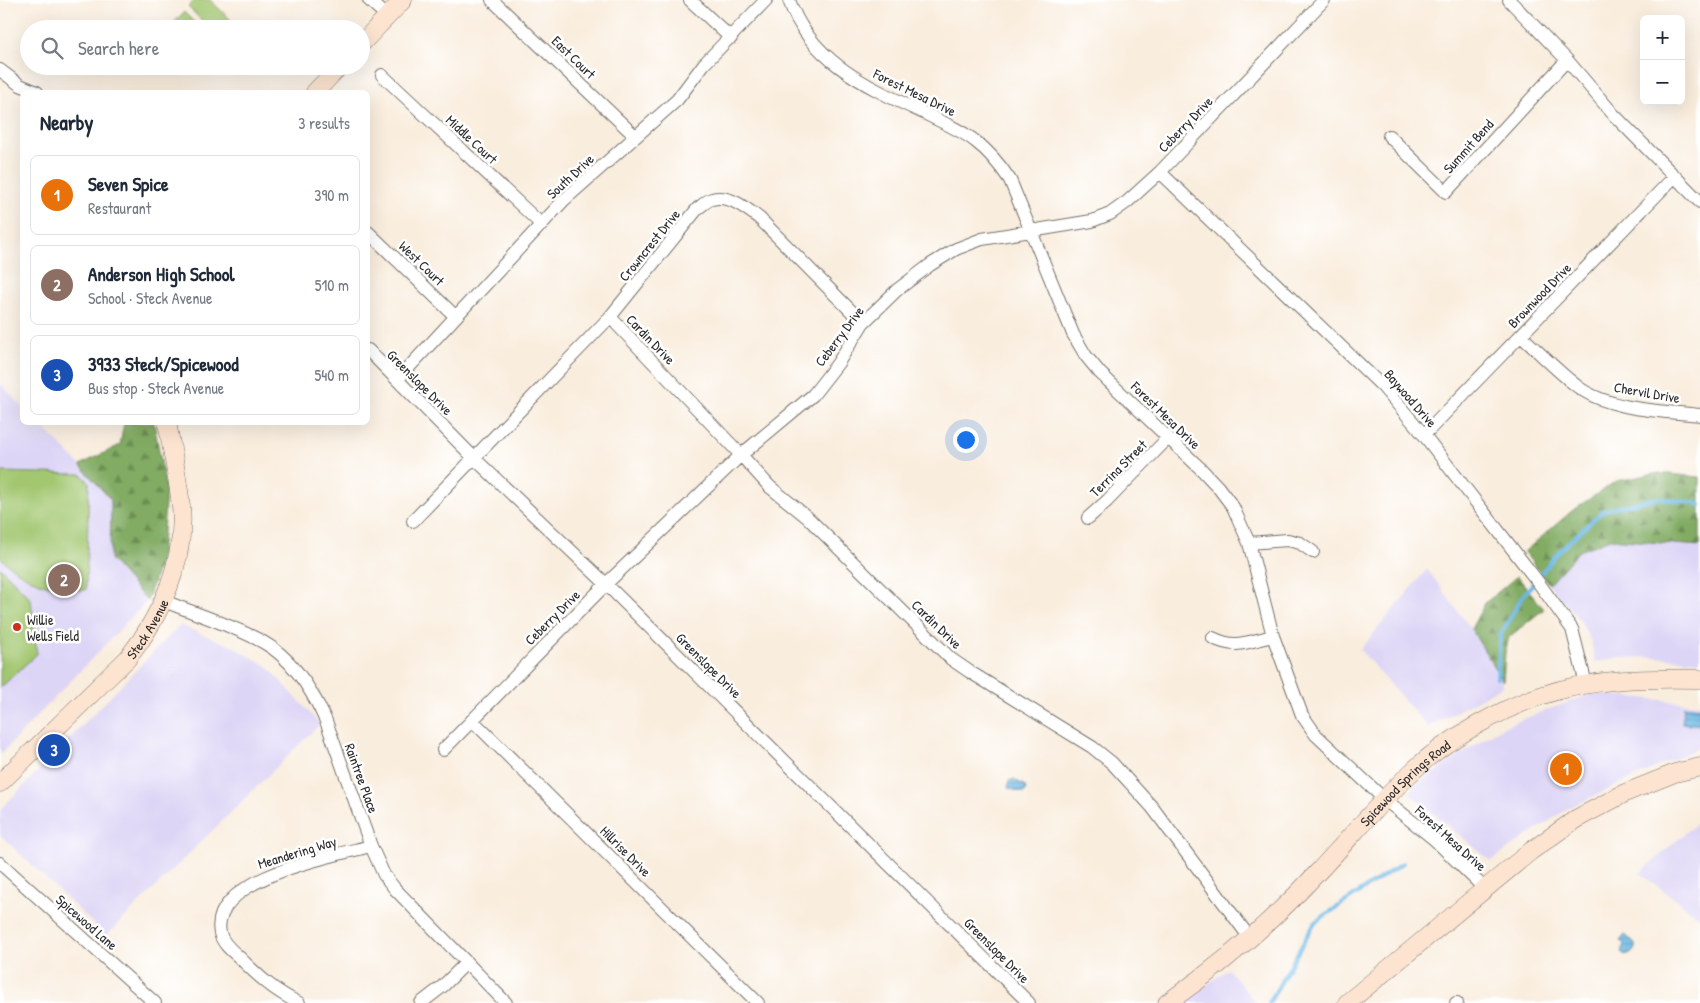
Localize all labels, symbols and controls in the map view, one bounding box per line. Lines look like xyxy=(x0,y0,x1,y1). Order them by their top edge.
map controls xyxy=(1640,15,1685,105)
button: + xyxy=(1640,15,1685,60)
search box xyxy=(20,20,370,75)
street label: East Court xyxy=(548,31,600,83)
icon: search xyxy=(38,34,66,62)
text: Search here xyxy=(78,35,159,61)
button: − xyxy=(1640,60,1685,105)
street label: Forest Mesa Drive xyxy=(870,63,960,120)
street label: Ceberry Drive xyxy=(1154,92,1217,157)
text: Nearby xyxy=(40,108,93,137)
street label: Middle Court xyxy=(442,110,502,168)
text: 3 results xyxy=(298,112,350,134)
street label: Summit Bend xyxy=(1439,114,1498,177)
street label: South Drive xyxy=(542,149,598,203)
text: Seven Spice xyxy=(88,171,168,197)
text: 1 xyxy=(54,184,60,206)
text: 390 m xyxy=(314,184,349,206)
text: Restaurant xyxy=(88,197,151,219)
street label: Crowncrest Drive xyxy=(614,205,684,285)
street label: West Court xyxy=(395,236,449,290)
street label: Brownwood Drive xyxy=(1503,258,1575,332)
text: Anderson High School xyxy=(88,261,234,287)
text: 2 xyxy=(53,274,61,296)
text: 510 m xyxy=(315,274,349,296)
text: School · Steck Avenue xyxy=(88,287,212,309)
street label: Ceberry Drive xyxy=(810,302,869,371)
street label: Cardin Drive xyxy=(622,310,680,369)
street label: Greenslope Drive xyxy=(382,345,457,420)
text: 3933 Steck/Spicewood xyxy=(88,351,239,377)
text: 3 xyxy=(53,364,61,386)
text: 540 m xyxy=(315,364,349,386)
street label: Baywood Drive xyxy=(1380,365,1442,432)
street label: Forest Mesa Drive xyxy=(1126,376,1205,453)
text: Bus stop · Steck Avenue xyxy=(88,377,224,399)
street label: Chervil Drive xyxy=(1613,377,1682,407)
your location xyxy=(953,427,979,453)
street label: Terrina Street xyxy=(1085,435,1151,501)
pin: 2 xyxy=(48,561,80,599)
street label: Ceberry Drive xyxy=(520,585,585,649)
street label: Steck Avenue xyxy=(121,595,172,662)
street label: Cardin Drive xyxy=(908,595,967,653)
place label: Willie Wells Field xyxy=(27,610,80,645)
marker: Willie Wells Field xyxy=(11,621,23,633)
street label: Greenslope Drive xyxy=(671,628,746,703)
pin: 3 xyxy=(38,731,70,769)
street label: Spicewood Springs Road xyxy=(1355,735,1454,830)
street label: Raintree Place xyxy=(341,741,384,816)
pin: 1 xyxy=(1550,750,1582,788)
street label: Forest Mesa Drive xyxy=(1411,800,1491,875)
street label: Hillrise Drive xyxy=(596,821,656,881)
street label: Meandering Way xyxy=(255,831,339,874)
street label: Spicewood Lane xyxy=(52,890,122,955)
street label: Greenslope Drive xyxy=(959,913,1034,988)

